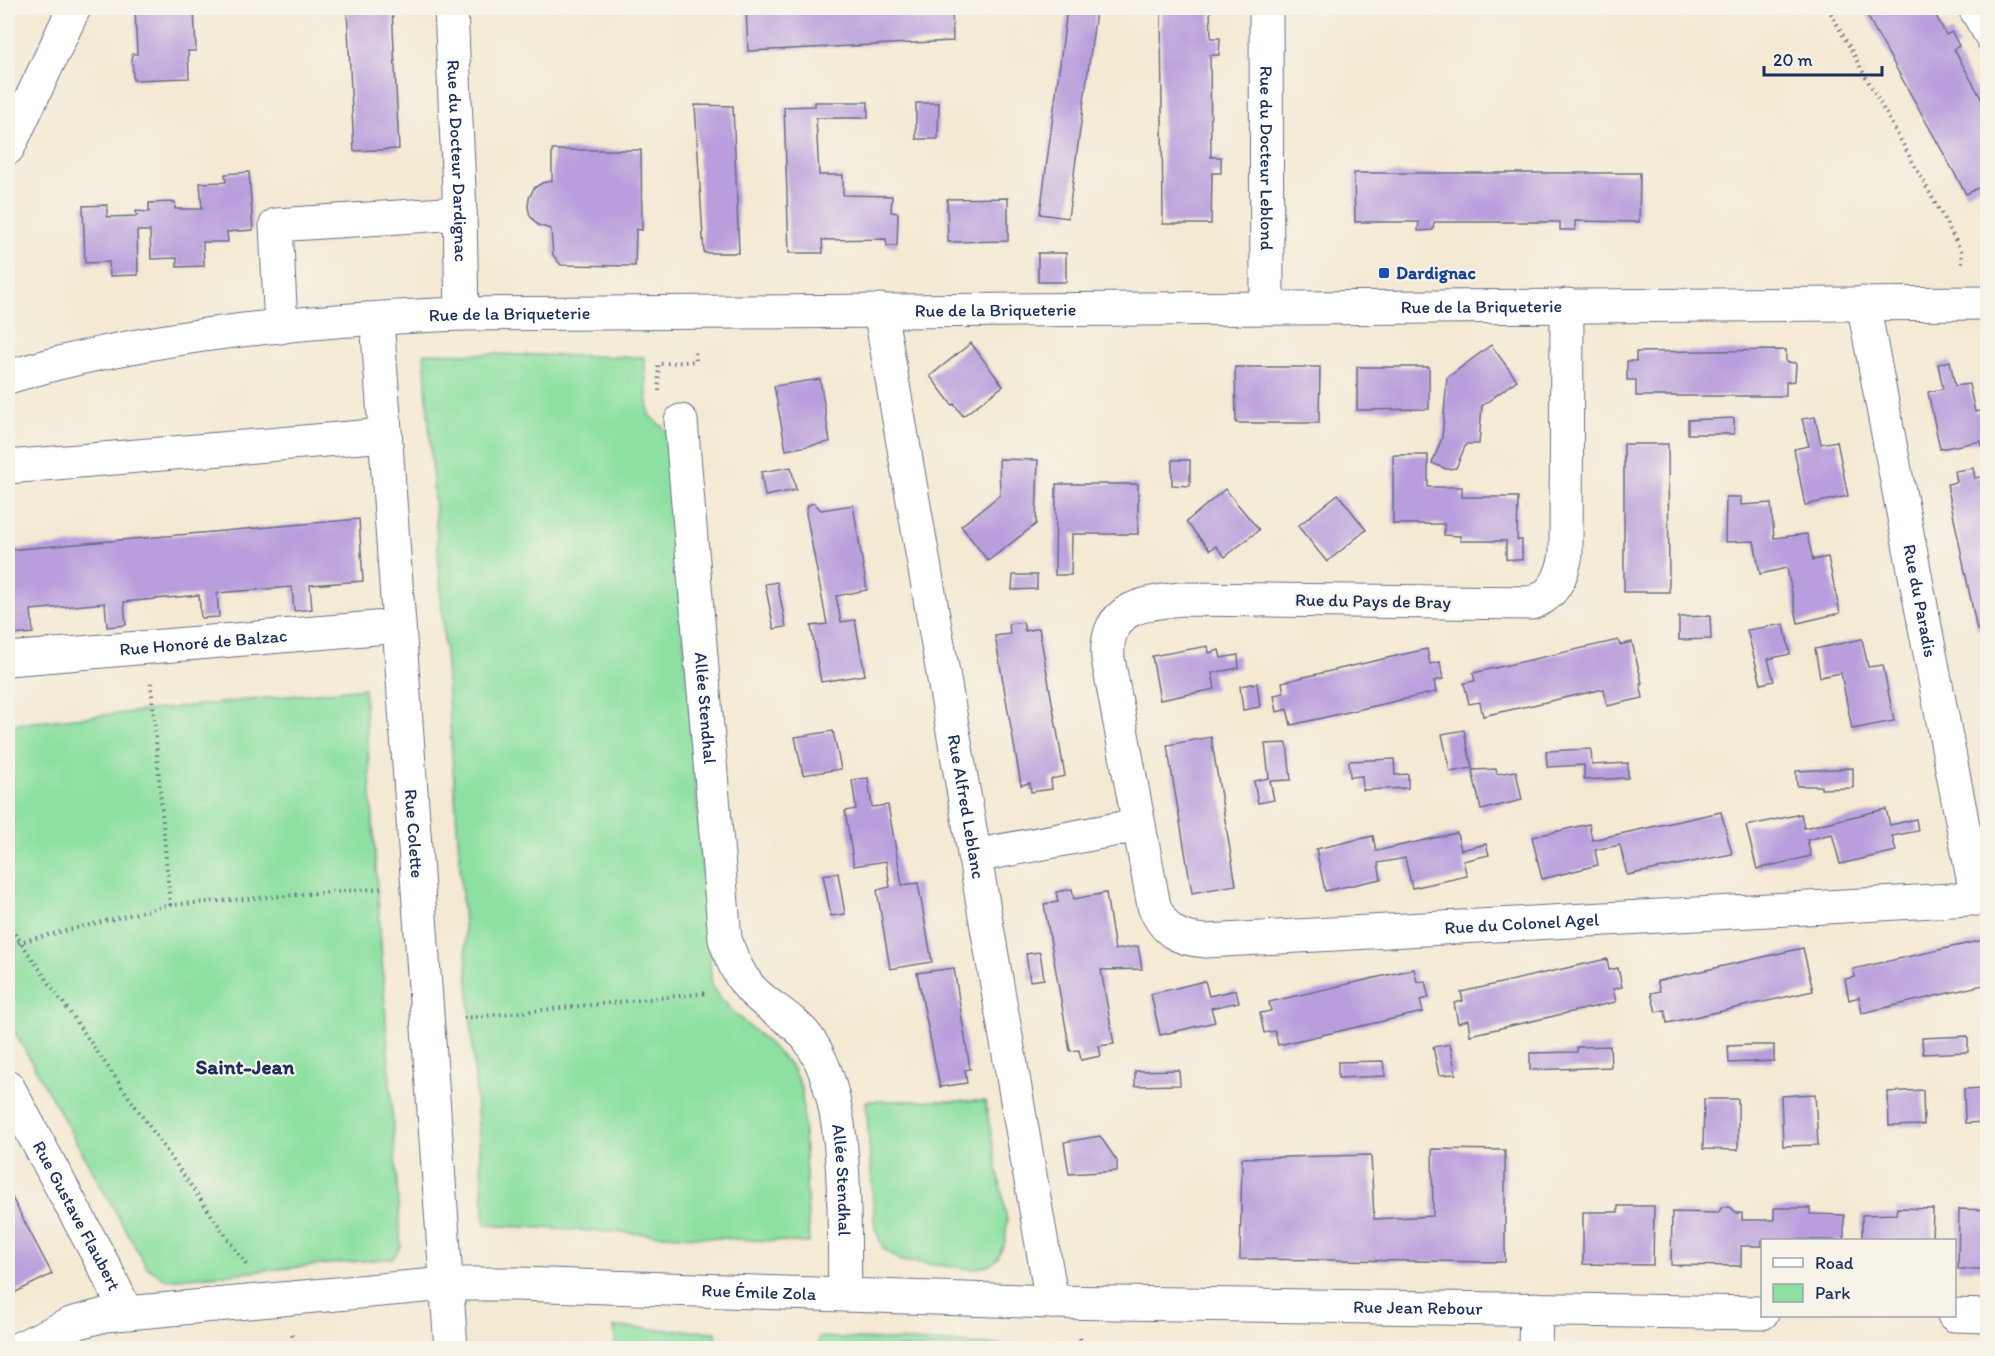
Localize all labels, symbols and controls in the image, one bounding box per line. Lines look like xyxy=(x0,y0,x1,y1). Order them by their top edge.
scale bar xyxy=(1764,39,1882,77)
text: 20 m xyxy=(1773,49,1813,71)
street label: Rue du Docteur Dardignac xyxy=(442,59,472,262)
street label: Rue du Docteur Leblond xyxy=(1255,66,1278,251)
place label: Dardignac xyxy=(1396,262,1476,284)
marker: Dardignac xyxy=(1377,266,1391,280)
street label: Rue de la Briqueterie xyxy=(1401,295,1562,318)
street label: Rue de la Briqueterie xyxy=(915,299,1076,322)
street label: Rue de la Briqueterie xyxy=(428,302,590,326)
street label: Rue du Paradis xyxy=(1898,542,1941,659)
street label: Rue du Pays de Bray xyxy=(1295,589,1452,613)
street label: Rue Honoré de Balzac xyxy=(118,624,288,661)
street label: Allée Stendhal xyxy=(690,651,721,765)
street label: Rue Alfred Leblanc xyxy=(943,733,989,880)
street label: Rue Colette xyxy=(400,788,428,879)
street label: Rue du Colonel Agel xyxy=(1444,908,1600,939)
district label: Saint-Jean xyxy=(196,1054,295,1079)
street label: Allée Stendhal xyxy=(827,1123,855,1236)
street label: Rue Gustave Flaubert xyxy=(28,1137,125,1295)
legend xyxy=(1761,1239,1956,1317)
text: Road xyxy=(1815,1252,1854,1274)
street label: Rue Émile Zola xyxy=(701,1279,817,1305)
text: Park xyxy=(1815,1282,1850,1304)
street label: Rue Jean Rebour xyxy=(1353,1296,1483,1320)

